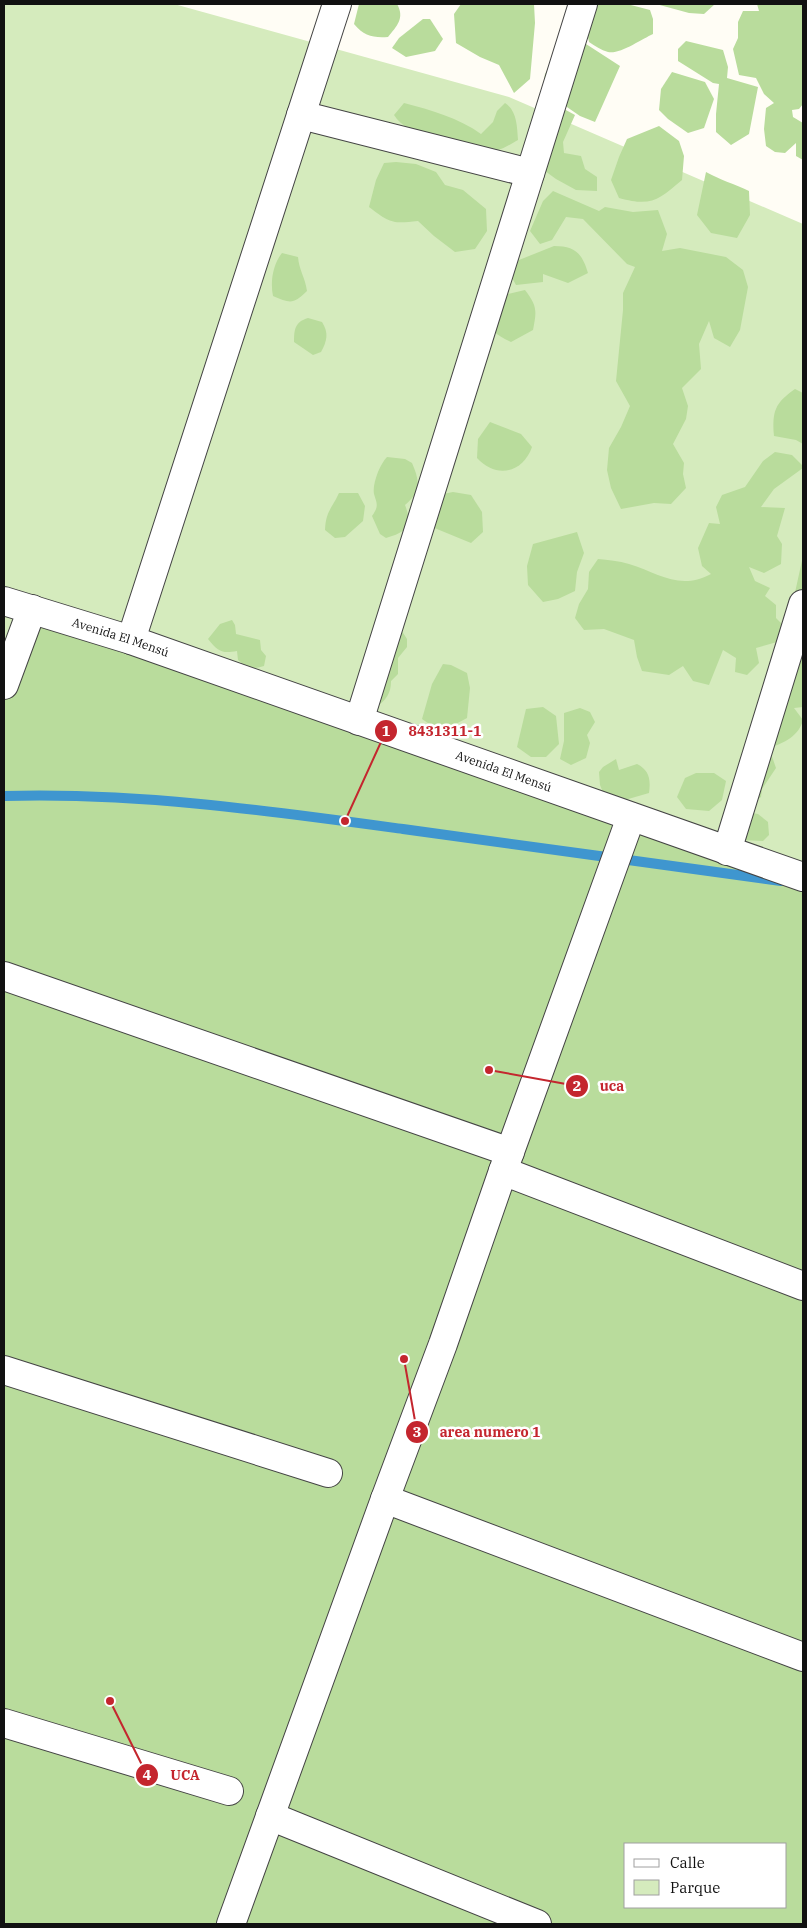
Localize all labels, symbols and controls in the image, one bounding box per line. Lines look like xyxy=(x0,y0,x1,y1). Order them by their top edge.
street label: Avenida El Mensú xyxy=(70,614,171,660)
callout: 8431311-1 xyxy=(374,716,491,745)
text: 1 xyxy=(381,721,391,740)
text: 8431311-1 xyxy=(409,722,481,740)
street label: Avenida El Mensú xyxy=(454,747,554,795)
callout: uca xyxy=(565,1071,634,1100)
text: 2 xyxy=(572,1076,582,1095)
text: uca xyxy=(600,1077,624,1095)
callout: area numero 1 xyxy=(404,1417,550,1446)
text: 3 xyxy=(412,1422,422,1441)
text: area numero 1 xyxy=(440,1423,540,1441)
callout: UCA xyxy=(135,1760,210,1789)
text: 4 xyxy=(142,1765,152,1784)
text: UCA xyxy=(170,1766,200,1784)
legend xyxy=(624,1843,787,1908)
text: Calle xyxy=(670,1853,705,1872)
text: Parque xyxy=(670,1878,720,1897)

